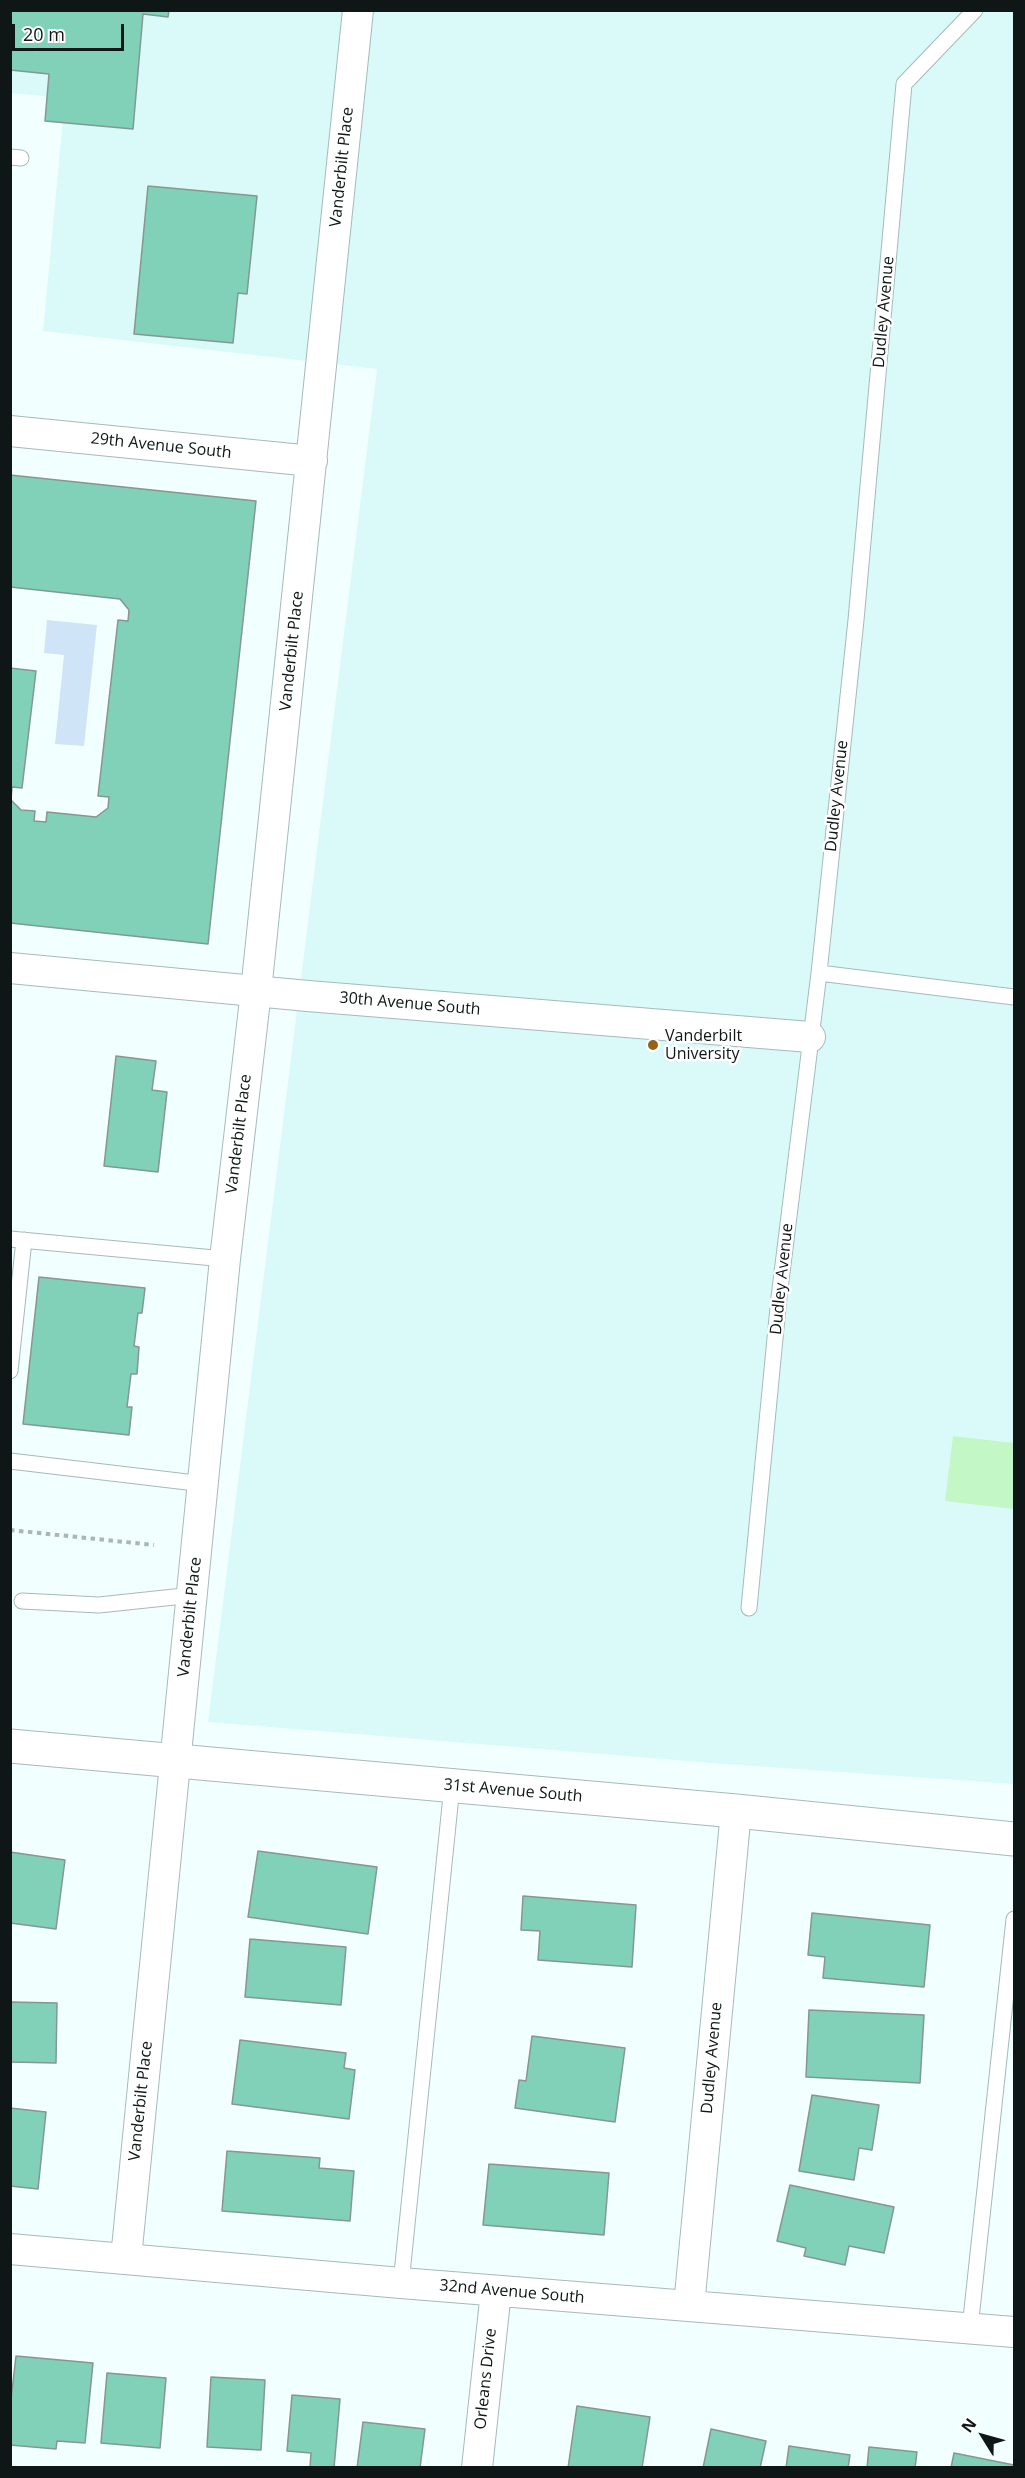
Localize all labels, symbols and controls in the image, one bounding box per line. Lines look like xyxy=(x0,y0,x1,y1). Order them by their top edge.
scale bar xyxy=(15,12,128,50)
text: 20 m xyxy=(23,22,65,46)
street label: Vanderbilt Place xyxy=(326,106,358,228)
street label: Dudley Avenue xyxy=(870,255,898,369)
street label: 29th Avenue South xyxy=(90,429,232,463)
street label: Vanderbilt Place xyxy=(276,590,308,712)
street label: Dudley Avenue xyxy=(822,739,852,853)
street label: 30th Avenue South xyxy=(339,988,481,1020)
place label: Vanderbilt University xyxy=(665,1026,742,1064)
marker: Vanderbilt University xyxy=(646,1038,660,1052)
street label: Vanderbilt Place xyxy=(222,1073,256,1195)
street label: Dudley Avenue xyxy=(767,1222,797,1336)
street label: Vanderbilt Place xyxy=(174,1556,206,1678)
street label: 31st Avenue South xyxy=(443,1775,583,1807)
street label: Dudley Avenue xyxy=(698,2001,726,2115)
street label: Vanderbilt Place xyxy=(125,2040,157,2162)
street label: 32nd Avenue South xyxy=(439,2276,585,2308)
street label: Orleans Drive xyxy=(471,2327,501,2431)
north arrow xyxy=(953,2406,1013,2466)
text: N xyxy=(956,2413,981,2437)

